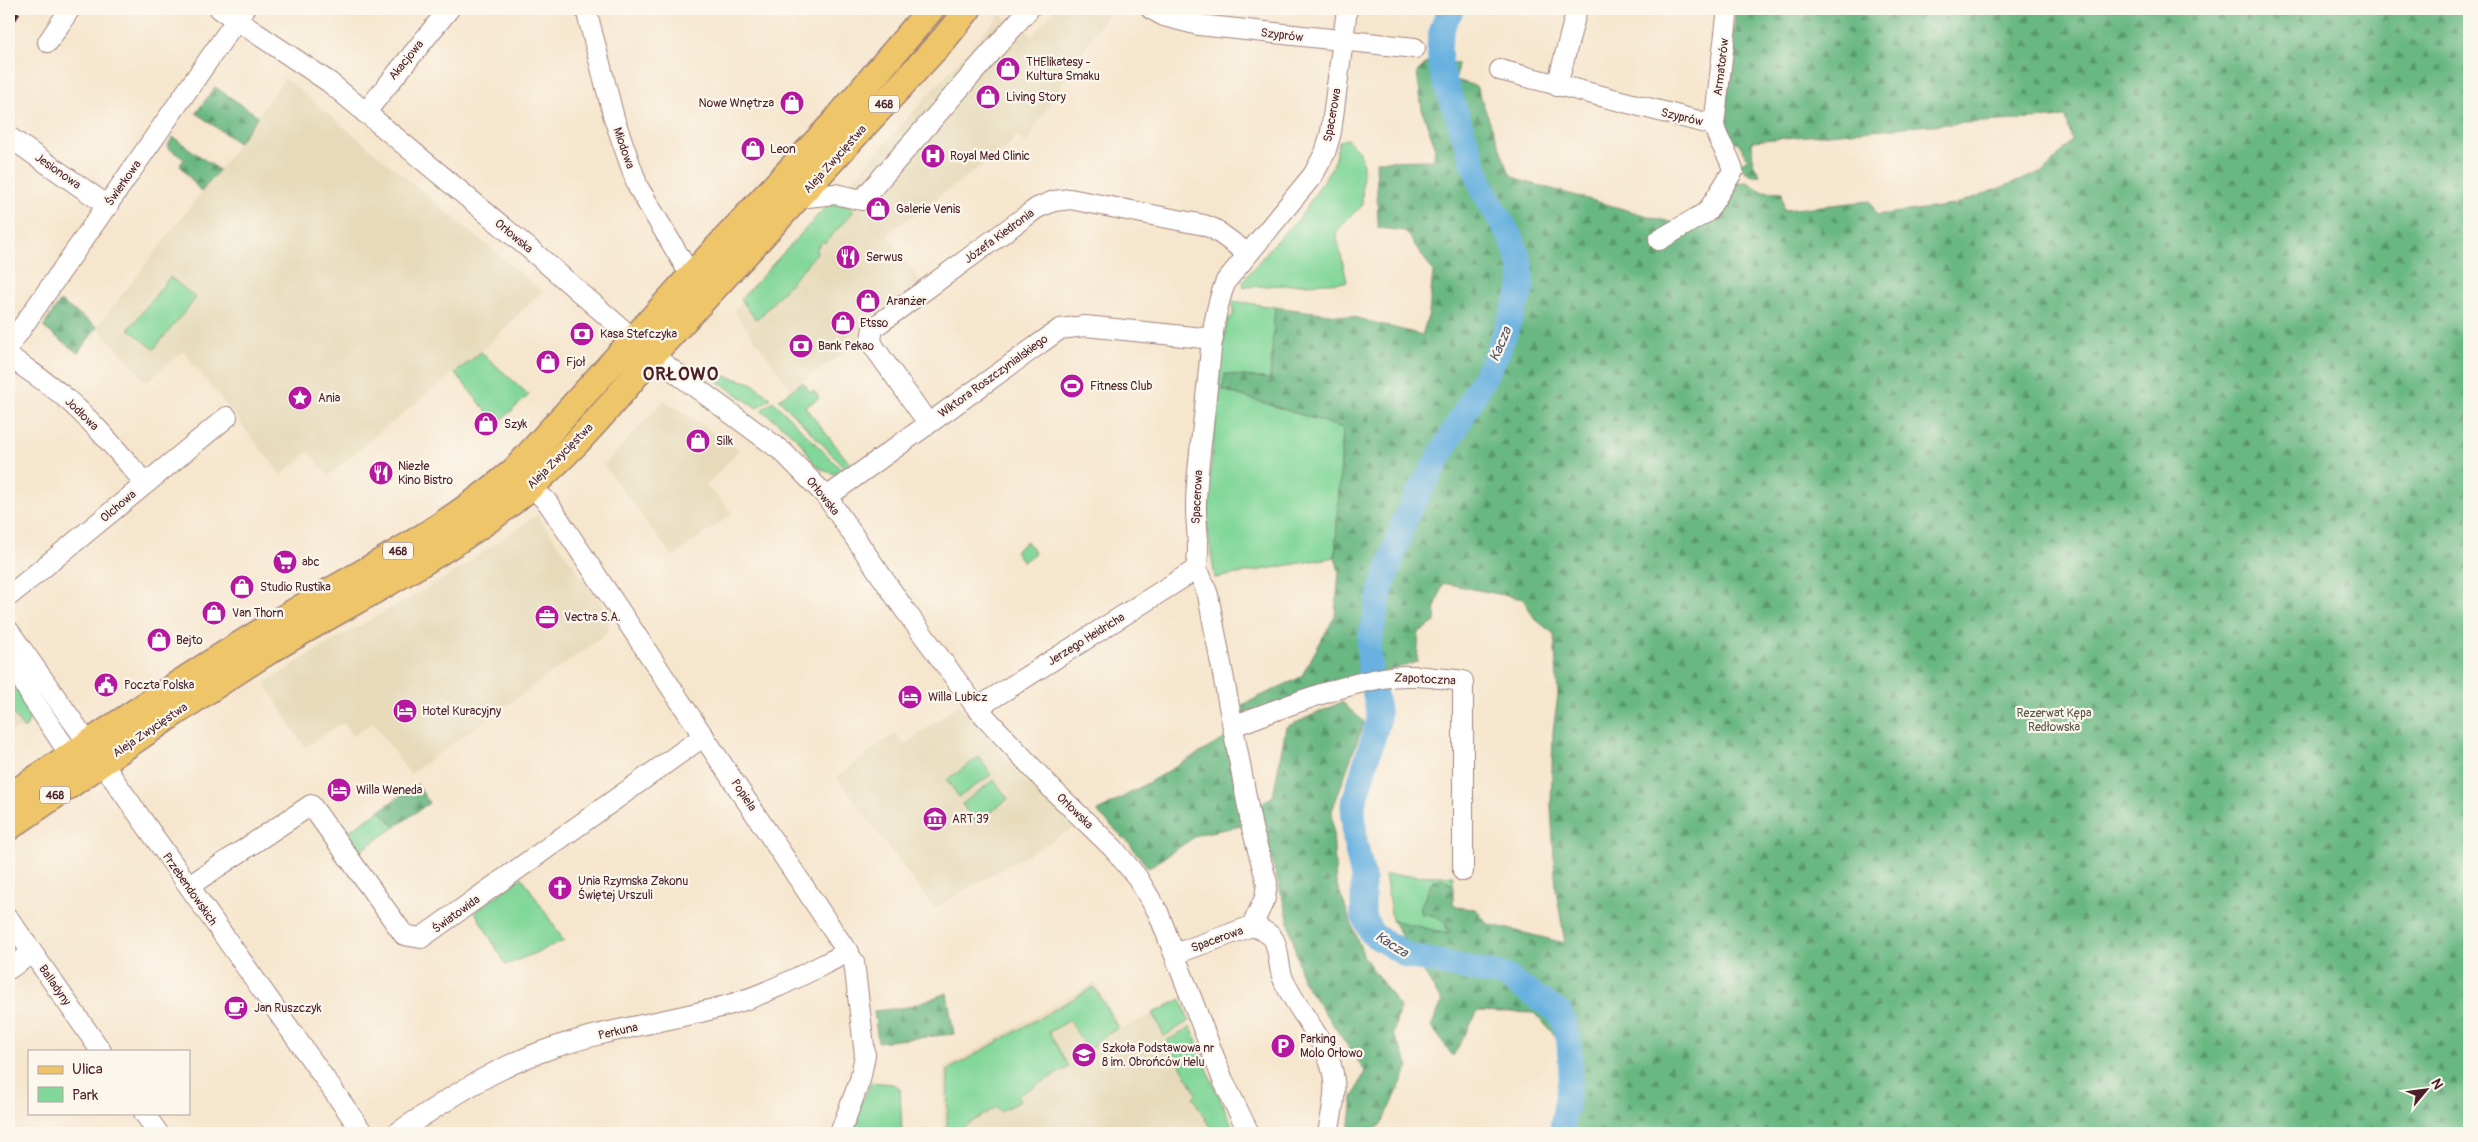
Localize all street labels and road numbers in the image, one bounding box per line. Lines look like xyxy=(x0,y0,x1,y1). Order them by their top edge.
street label: Szyprów xyxy=(1260,25,1304,46)
street label: Akacjowa xyxy=(386,37,427,83)
street label: Armatorów xyxy=(1711,37,1732,97)
street label: Spacerowa xyxy=(1320,87,1345,143)
road number: 468 xyxy=(869,96,899,112)
street label: Szyprów xyxy=(1659,105,1705,130)
street label: Aleja Zwycięstwa xyxy=(801,122,870,197)
street label: Miodowa xyxy=(609,125,638,171)
street label: Jesionowa xyxy=(32,150,84,193)
street label: Świerkowa xyxy=(101,157,145,209)
street label: Józefa Kiedronia xyxy=(961,206,1038,267)
street label: Orłowska xyxy=(492,216,536,257)
street label: Wiktora Roszczynialskiego xyxy=(936,331,1051,421)
street label: Jodłowa xyxy=(62,395,102,434)
street label: Aleja Zwycięstwa xyxy=(524,420,597,492)
street label: Spacerowa xyxy=(1189,469,1206,525)
street label: Orłowska xyxy=(803,474,843,519)
street label: Olchowa xyxy=(97,487,140,526)
road number: 468 xyxy=(383,542,413,560)
street label: Jerzego Heidricha xyxy=(1045,610,1128,669)
street label: Zapotoczna xyxy=(1394,670,1457,689)
street label: Aleja Zwycięstwa xyxy=(110,700,191,761)
street label: Popiela xyxy=(727,776,760,814)
road number: 468 xyxy=(40,786,70,804)
street label: Orłowska xyxy=(1053,790,1096,833)
street label: Przebendowskich xyxy=(159,850,220,929)
street label: Światowida xyxy=(429,891,483,937)
street label: Spacerowa xyxy=(1189,923,1246,956)
street label: Balladyny xyxy=(35,962,74,1009)
street label: Perkuna xyxy=(597,1020,640,1043)

